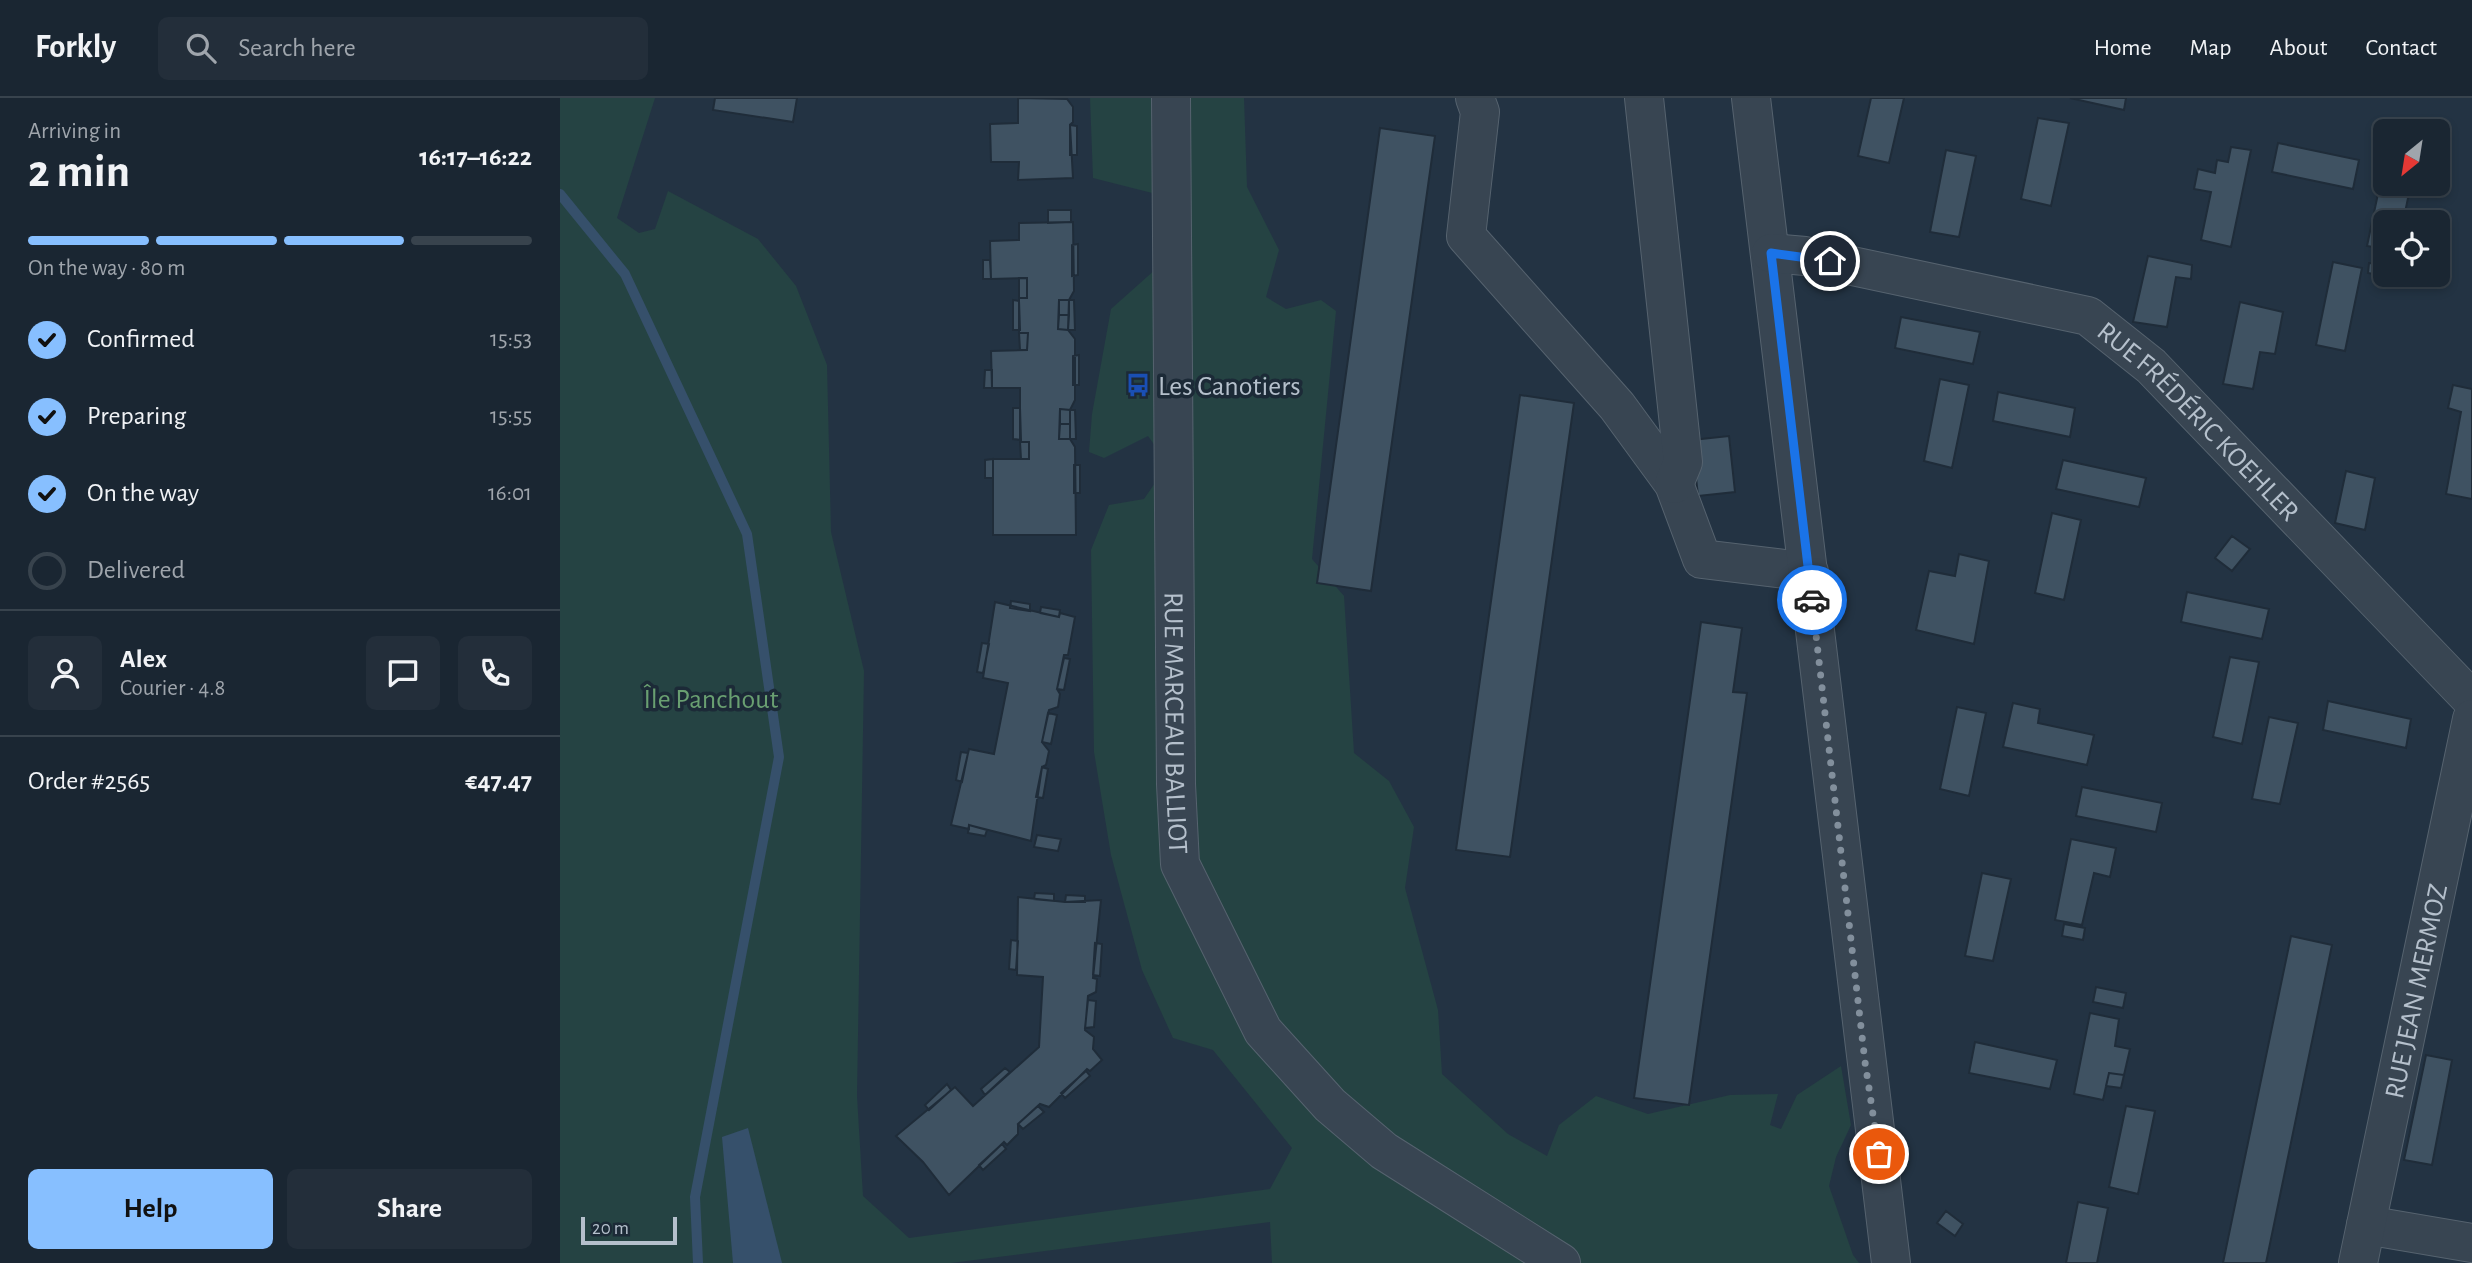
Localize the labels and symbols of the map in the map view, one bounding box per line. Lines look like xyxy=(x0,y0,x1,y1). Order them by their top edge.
north arrow xyxy=(2373,119,2450,196)
pin xyxy=(1800,231,1860,291)
street label: RUE FRÉDÉRIC KOEHLER xyxy=(2091,317,2304,527)
bus stop icon: Les Canotiers xyxy=(1124,371,1152,399)
place label: Les Canotiers xyxy=(1158,373,1301,401)
courier xyxy=(1777,565,1847,635)
street label: RUE MARCEAU BALLIOT xyxy=(1159,592,1191,855)
park label: Île Panchout xyxy=(643,684,779,714)
street label: RUE JEAN MERMOZ xyxy=(2381,881,2453,1101)
pin xyxy=(1849,1124,1909,1184)
scale bar xyxy=(581,1214,677,1246)

